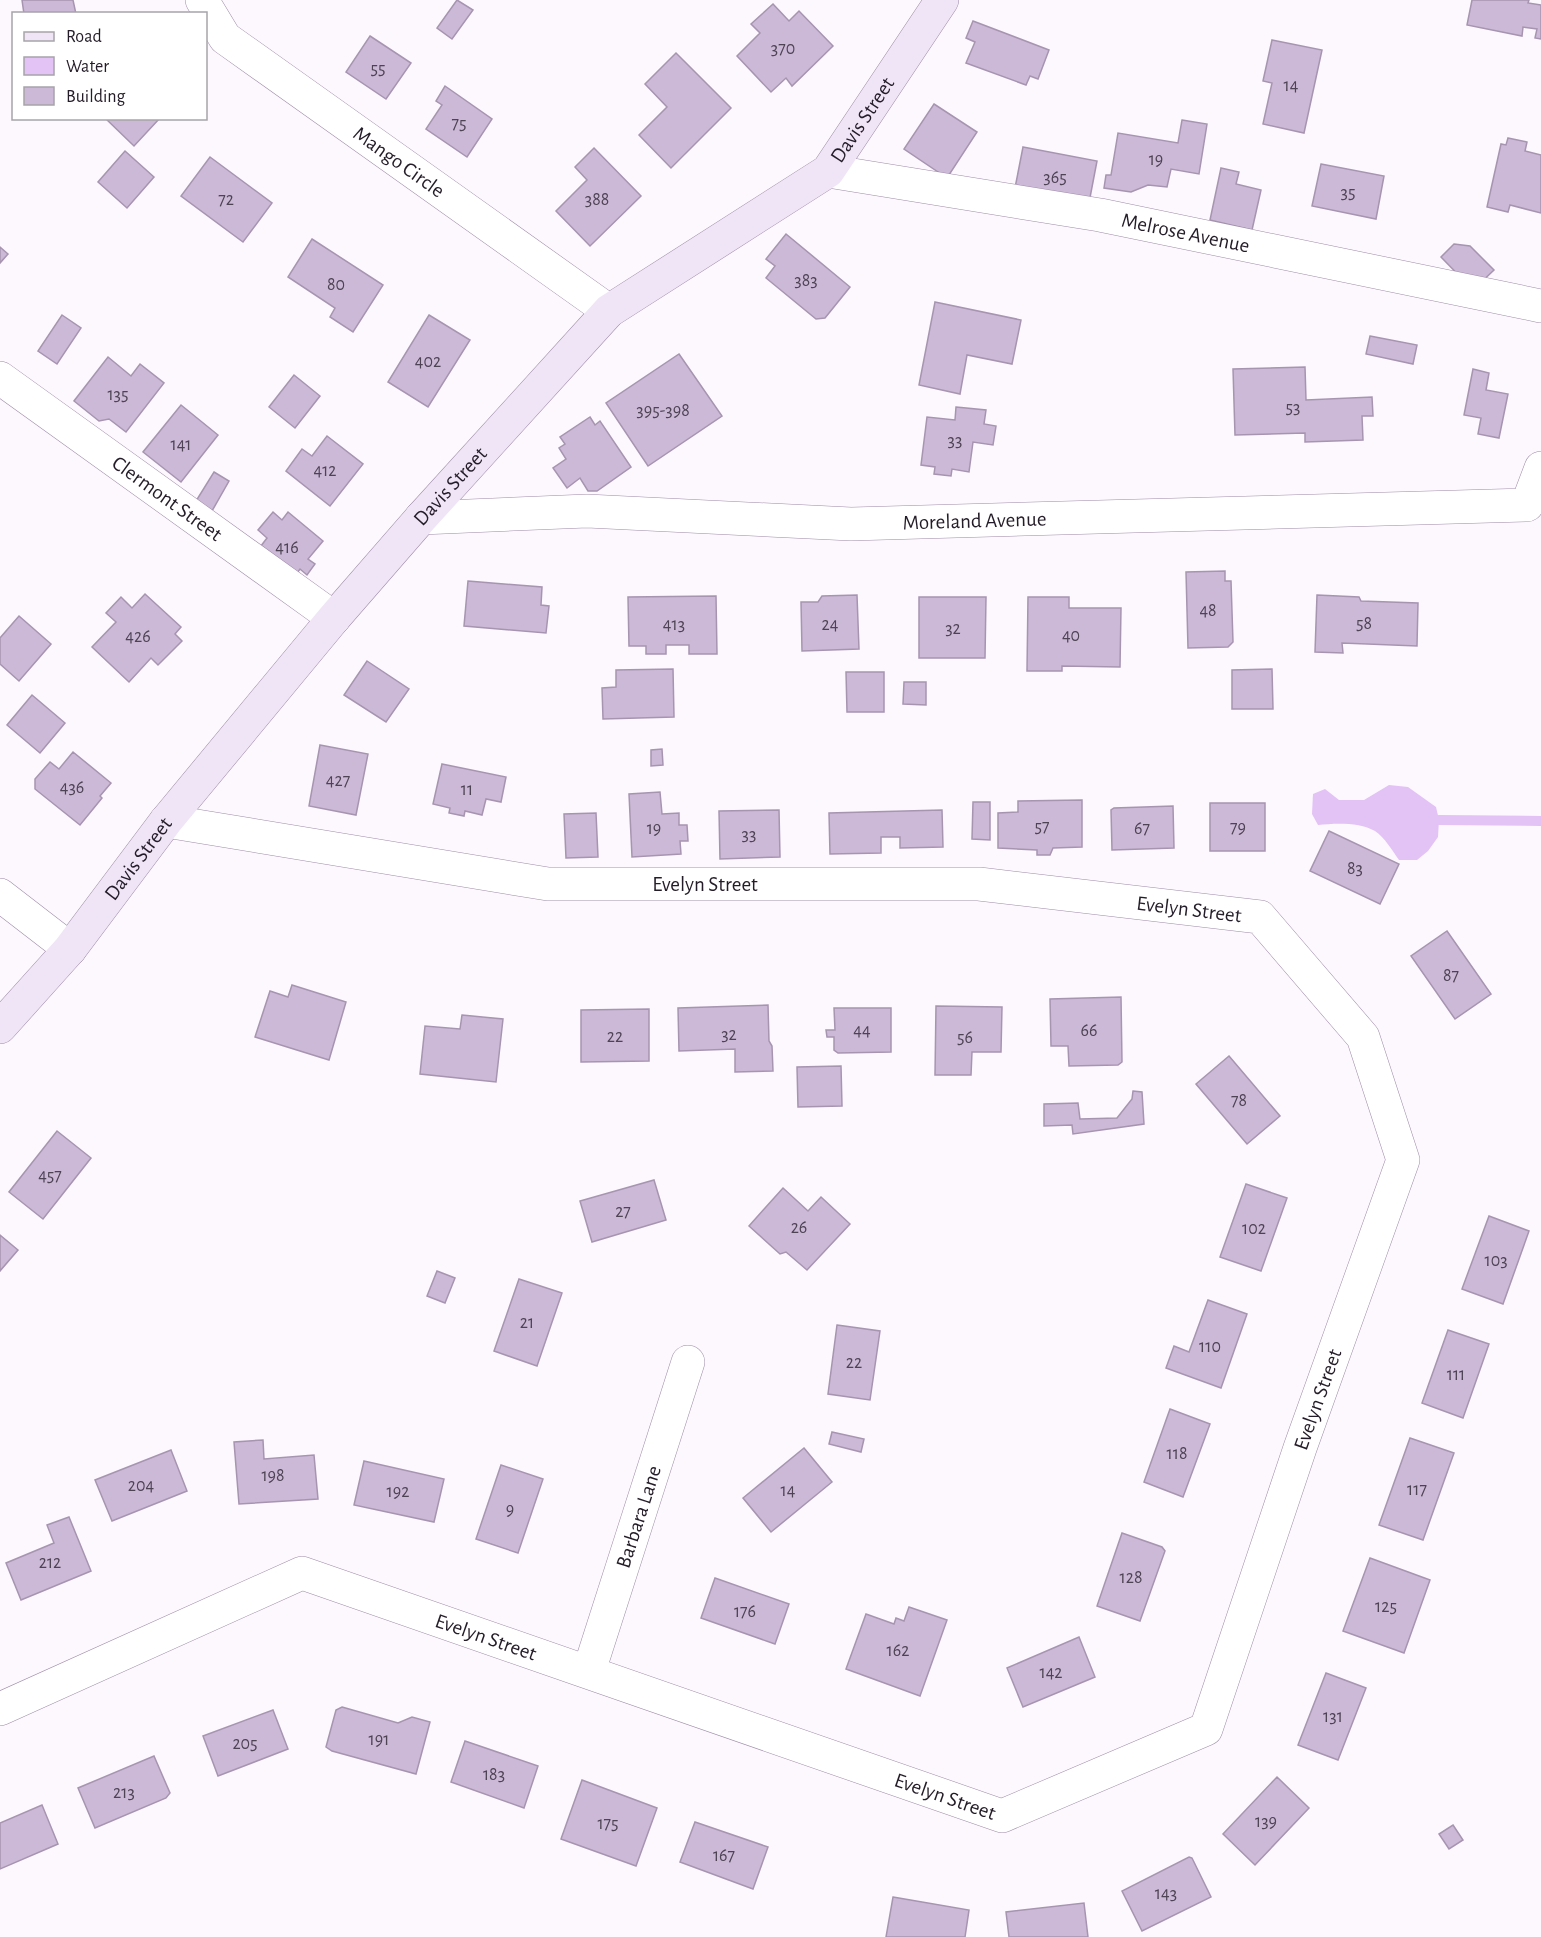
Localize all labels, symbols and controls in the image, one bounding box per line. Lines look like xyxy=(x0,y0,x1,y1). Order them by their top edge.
legend xyxy=(12,12,207,120)
text: Road xyxy=(66,28,102,46)
house number: 370 xyxy=(771,40,795,58)
text: Water xyxy=(66,58,109,76)
house number: 55 xyxy=(370,60,386,78)
street label: Davis Street xyxy=(827,73,899,167)
house number: 14 xyxy=(1284,77,1299,95)
text: Building xyxy=(66,88,126,106)
house number: 75 xyxy=(451,115,467,133)
street label: Mango Circle xyxy=(349,123,448,202)
house number: 19 xyxy=(1149,151,1163,169)
house number: 365 xyxy=(1043,169,1067,187)
house number: 35 xyxy=(1341,184,1355,202)
house number: 72 xyxy=(218,191,234,209)
house number: 388 xyxy=(585,191,609,209)
street label: Melrose Avenue xyxy=(1120,210,1251,257)
house number: 383 xyxy=(794,272,818,290)
house number: 80 xyxy=(327,276,345,294)
house number: 402 xyxy=(415,353,441,371)
house number: 135 xyxy=(107,386,129,404)
house number: 53 xyxy=(1286,399,1300,417)
house number: 395-398 xyxy=(636,402,690,420)
house number: 33 xyxy=(948,432,962,450)
house number: 141 xyxy=(170,436,192,454)
street label: Davis Street xyxy=(410,443,491,530)
street label: Clermont Street xyxy=(108,452,226,545)
house number: 412 xyxy=(313,462,337,480)
street label: Moreland Avenue xyxy=(902,509,1047,534)
house number: 416 xyxy=(275,539,299,557)
house number: 48 xyxy=(1199,602,1217,620)
house number: 58 xyxy=(1356,615,1372,633)
house number: 413 xyxy=(663,616,685,634)
house number: 24 xyxy=(822,616,839,634)
house number: 32 xyxy=(945,620,961,638)
house number: 40 xyxy=(1062,627,1080,645)
house number: 426 xyxy=(125,628,151,646)
house number: 427 xyxy=(326,772,350,790)
house number: 436 xyxy=(60,779,84,797)
house number: 11 xyxy=(461,781,473,799)
street label: Davis Street xyxy=(101,813,176,904)
house number: 57 xyxy=(1034,818,1050,836)
house number: 79 xyxy=(1230,819,1246,837)
house number: 19 xyxy=(647,820,661,838)
house number: 67 xyxy=(1134,820,1150,838)
house number: 33 xyxy=(742,826,756,844)
house number: 83 xyxy=(1347,860,1363,878)
street label: Evelyn Street xyxy=(652,874,758,895)
street label: Evelyn Street xyxy=(1135,893,1243,926)
house number: 87 xyxy=(1443,967,1459,985)
house number: 44 xyxy=(853,1022,871,1040)
house number: 66 xyxy=(1081,1022,1097,1040)
house number: 32 xyxy=(721,1026,737,1044)
house number: 22 xyxy=(607,1028,623,1046)
house number: 56 xyxy=(957,1029,973,1047)
house number: 78 xyxy=(1231,1092,1247,1110)
house number: 457 xyxy=(38,1167,62,1185)
house number: 27 xyxy=(615,1203,631,1221)
house number: 26 xyxy=(791,1219,807,1237)
house number: 102 xyxy=(1242,1220,1266,1238)
house number: 103 xyxy=(1484,1252,1508,1270)
house number: 21 xyxy=(520,1314,534,1332)
house number: 110 xyxy=(1199,1338,1221,1356)
street label: Evelyn Street xyxy=(1290,1346,1346,1453)
house number: 22 xyxy=(846,1354,862,1372)
house number: 111 xyxy=(1447,1366,1465,1384)
house number: 118 xyxy=(1167,1445,1187,1463)
street label: Barbara Lane xyxy=(613,1463,665,1571)
house number: 198 xyxy=(261,1467,285,1485)
house number: 204 xyxy=(128,1477,155,1495)
house number: 117 xyxy=(1407,1481,1427,1499)
house number: 14 xyxy=(781,1482,796,1500)
house number: 192 xyxy=(387,1483,409,1501)
house number: 9 xyxy=(506,1501,514,1519)
house number: 212 xyxy=(39,1554,61,1572)
house number: 128 xyxy=(1120,1569,1142,1587)
house number: 125 xyxy=(1375,1598,1397,1616)
house number: 176 xyxy=(734,1603,756,1621)
street label: Evelyn Street xyxy=(432,1610,539,1665)
house number: 162 xyxy=(887,1642,909,1660)
house number: 142 xyxy=(1039,1664,1063,1682)
house number: 131 xyxy=(1323,1708,1343,1726)
house number: 191 xyxy=(369,1731,389,1749)
house number: 205 xyxy=(232,1735,258,1753)
house number: 183 xyxy=(483,1766,505,1784)
street label: Evelyn Street xyxy=(892,1769,999,1824)
house number: 213 xyxy=(113,1784,135,1802)
house number: 139 xyxy=(1255,1813,1277,1831)
house number: 175 xyxy=(597,1815,619,1833)
house number: 167 xyxy=(713,1847,735,1865)
house number: 143 xyxy=(1155,1885,1177,1903)

